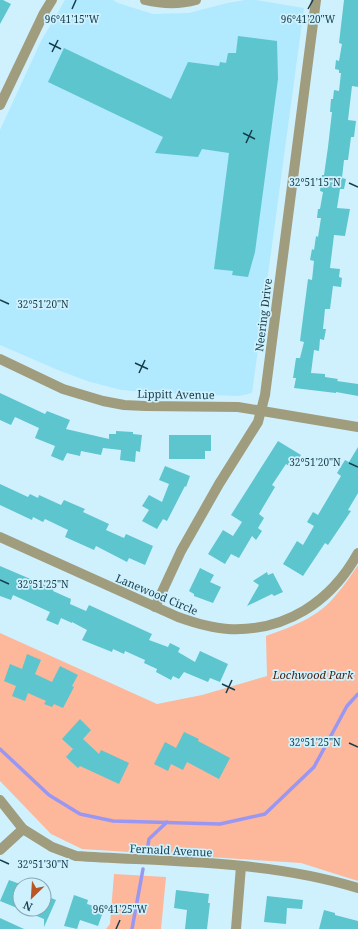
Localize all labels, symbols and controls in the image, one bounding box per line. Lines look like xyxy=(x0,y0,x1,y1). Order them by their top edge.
text: 96°41'15"W xyxy=(45,12,100,26)
text: 96°41'20"W xyxy=(281,12,336,26)
text: 32°51'15"N xyxy=(289,175,341,189)
street label: Neering Drive xyxy=(251,277,275,352)
text: 32°51'20"N xyxy=(17,297,69,311)
street label: Lippitt Avenue xyxy=(137,386,215,402)
text: 32°51'20"N xyxy=(289,455,341,469)
street label: Lanewood Circle xyxy=(114,570,201,618)
text: 32°51'25"N xyxy=(17,577,69,591)
park label: Lochwood Park xyxy=(272,667,354,682)
text: 32°51'25"N xyxy=(289,735,341,749)
street label: Fernald Avenue xyxy=(129,840,213,860)
text: 32°51'30"N xyxy=(17,857,69,871)
north arrow xyxy=(12,877,52,917)
text: N xyxy=(20,898,35,915)
text: 96°41'25"W xyxy=(93,902,148,916)

